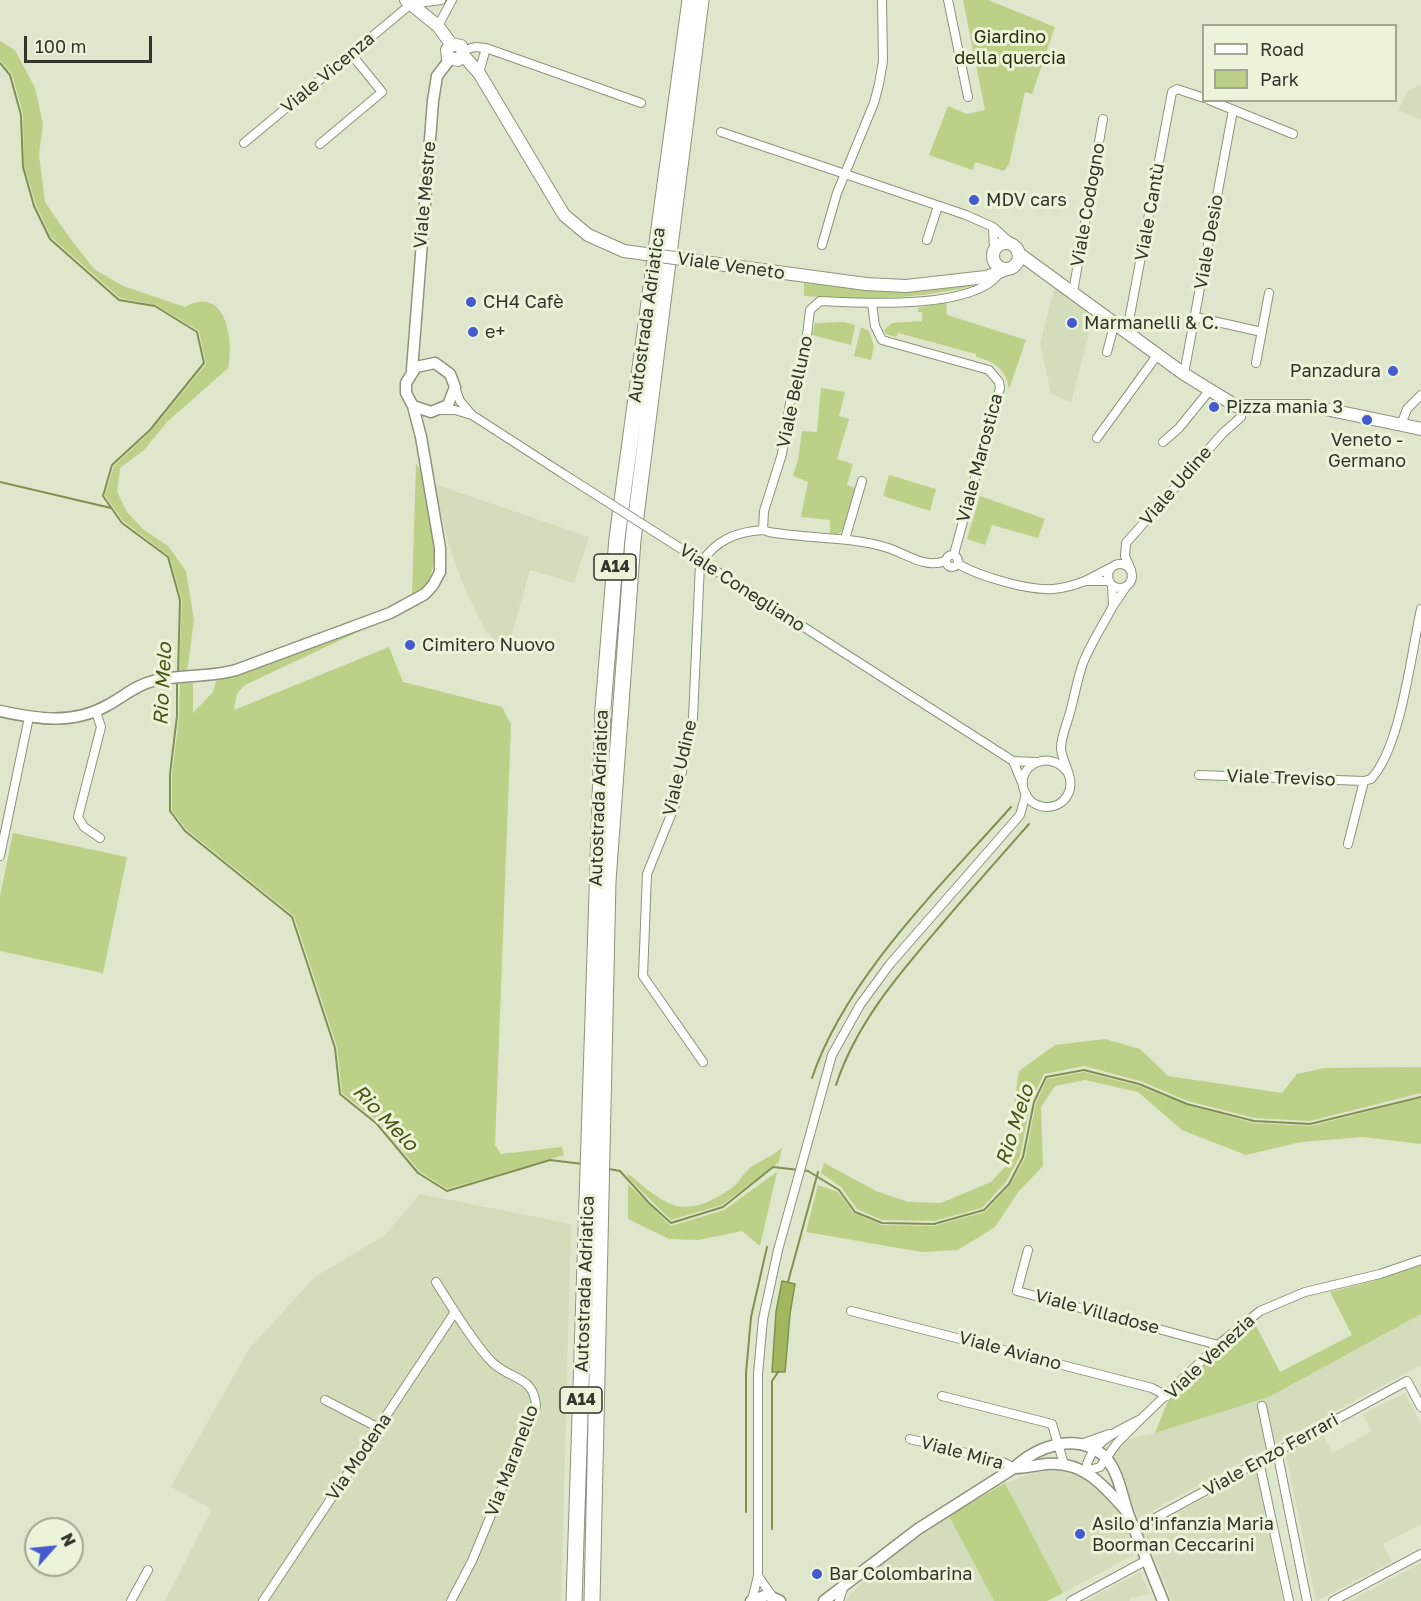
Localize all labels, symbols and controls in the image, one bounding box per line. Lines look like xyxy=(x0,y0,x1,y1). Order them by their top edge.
scale bar xyxy=(27,24,154,62)
legend xyxy=(1202,24,1397,102)
park label: Giardino della quercia xyxy=(954,26,1066,68)
street label: Viale Vicenza xyxy=(277,28,379,118)
text: 100 m xyxy=(35,35,86,57)
text: Road xyxy=(1260,38,1304,60)
text: Park xyxy=(1260,68,1299,90)
street label: Viale Mestre xyxy=(410,141,440,249)
street label: Viale Codogno xyxy=(1066,141,1110,269)
street label: Viale Cantù xyxy=(1131,161,1169,263)
place label: MDV cars xyxy=(986,189,1067,211)
marker: MDV cars xyxy=(967,193,981,207)
street label: Viale Desio xyxy=(1190,193,1228,291)
street label: Autostrada Adriatica xyxy=(624,226,670,404)
street label: Viale Veneto xyxy=(676,248,786,284)
place label: CH4 Cafè xyxy=(483,291,564,313)
marker: CH4 Cafè xyxy=(464,295,478,309)
place label: Marmanelli & C. xyxy=(1084,312,1219,334)
marker: Marmanelli & C. xyxy=(1065,316,1079,330)
place label: e+ xyxy=(485,321,505,343)
marker: e+ xyxy=(466,325,480,339)
street label: Viale Belluno xyxy=(773,334,817,450)
place label: Panzadura xyxy=(1290,360,1381,382)
marker: Panzadura xyxy=(1386,364,1400,378)
street label: Viale Marostica xyxy=(952,391,1008,525)
place label: Pizza mania 3 xyxy=(1226,396,1343,418)
marker: Pizza mania 3 xyxy=(1207,400,1221,414)
marker: Veneto - Germano xyxy=(1360,413,1374,427)
place label: Veneto - Germano xyxy=(1328,429,1406,472)
street label: Viale Udine xyxy=(1136,442,1216,530)
street label: Viale Conegliano xyxy=(675,539,809,637)
road number: A14 xyxy=(594,554,636,580)
place label: Cimitero Nuovo xyxy=(422,634,555,656)
marker: Cimitero Nuovo xyxy=(403,638,417,652)
water label: Rio Melo xyxy=(149,642,177,726)
street label: Autostrada Adriatica xyxy=(585,709,613,887)
street label: Viale Udine xyxy=(658,718,702,818)
street label: Viale Treviso xyxy=(1226,765,1336,791)
water label: Rio Melo xyxy=(348,1080,422,1156)
water label: Rio Melo xyxy=(991,1082,1039,1168)
street label: Autostrada Adriatica xyxy=(571,1195,599,1373)
street label: Viale Villadose xyxy=(1032,1285,1162,1339)
street label: Viale Venezia xyxy=(1161,1310,1259,1404)
street label: Viale Aviano xyxy=(956,1327,1064,1375)
road number: A14 xyxy=(560,1387,602,1413)
street label: Via Maranello xyxy=(481,1402,543,1520)
street label: Via Modena xyxy=(322,1409,396,1505)
street label: Viale Enzo Ferrari xyxy=(1200,1409,1342,1501)
street label: Viale Mira xyxy=(918,1432,1006,1474)
place label: Asilo d'infanzia Maria Boorman Ceccarini xyxy=(1092,1513,1274,1556)
north arrow xyxy=(24,1517,84,1577)
marker: Asilo d'infanzia Maria Boorman Ceccarini xyxy=(1073,1527,1087,1541)
text: N xyxy=(57,1530,80,1550)
place label: Bar Colombarina xyxy=(829,1563,972,1585)
marker: Bar Colombarina xyxy=(810,1567,824,1581)

